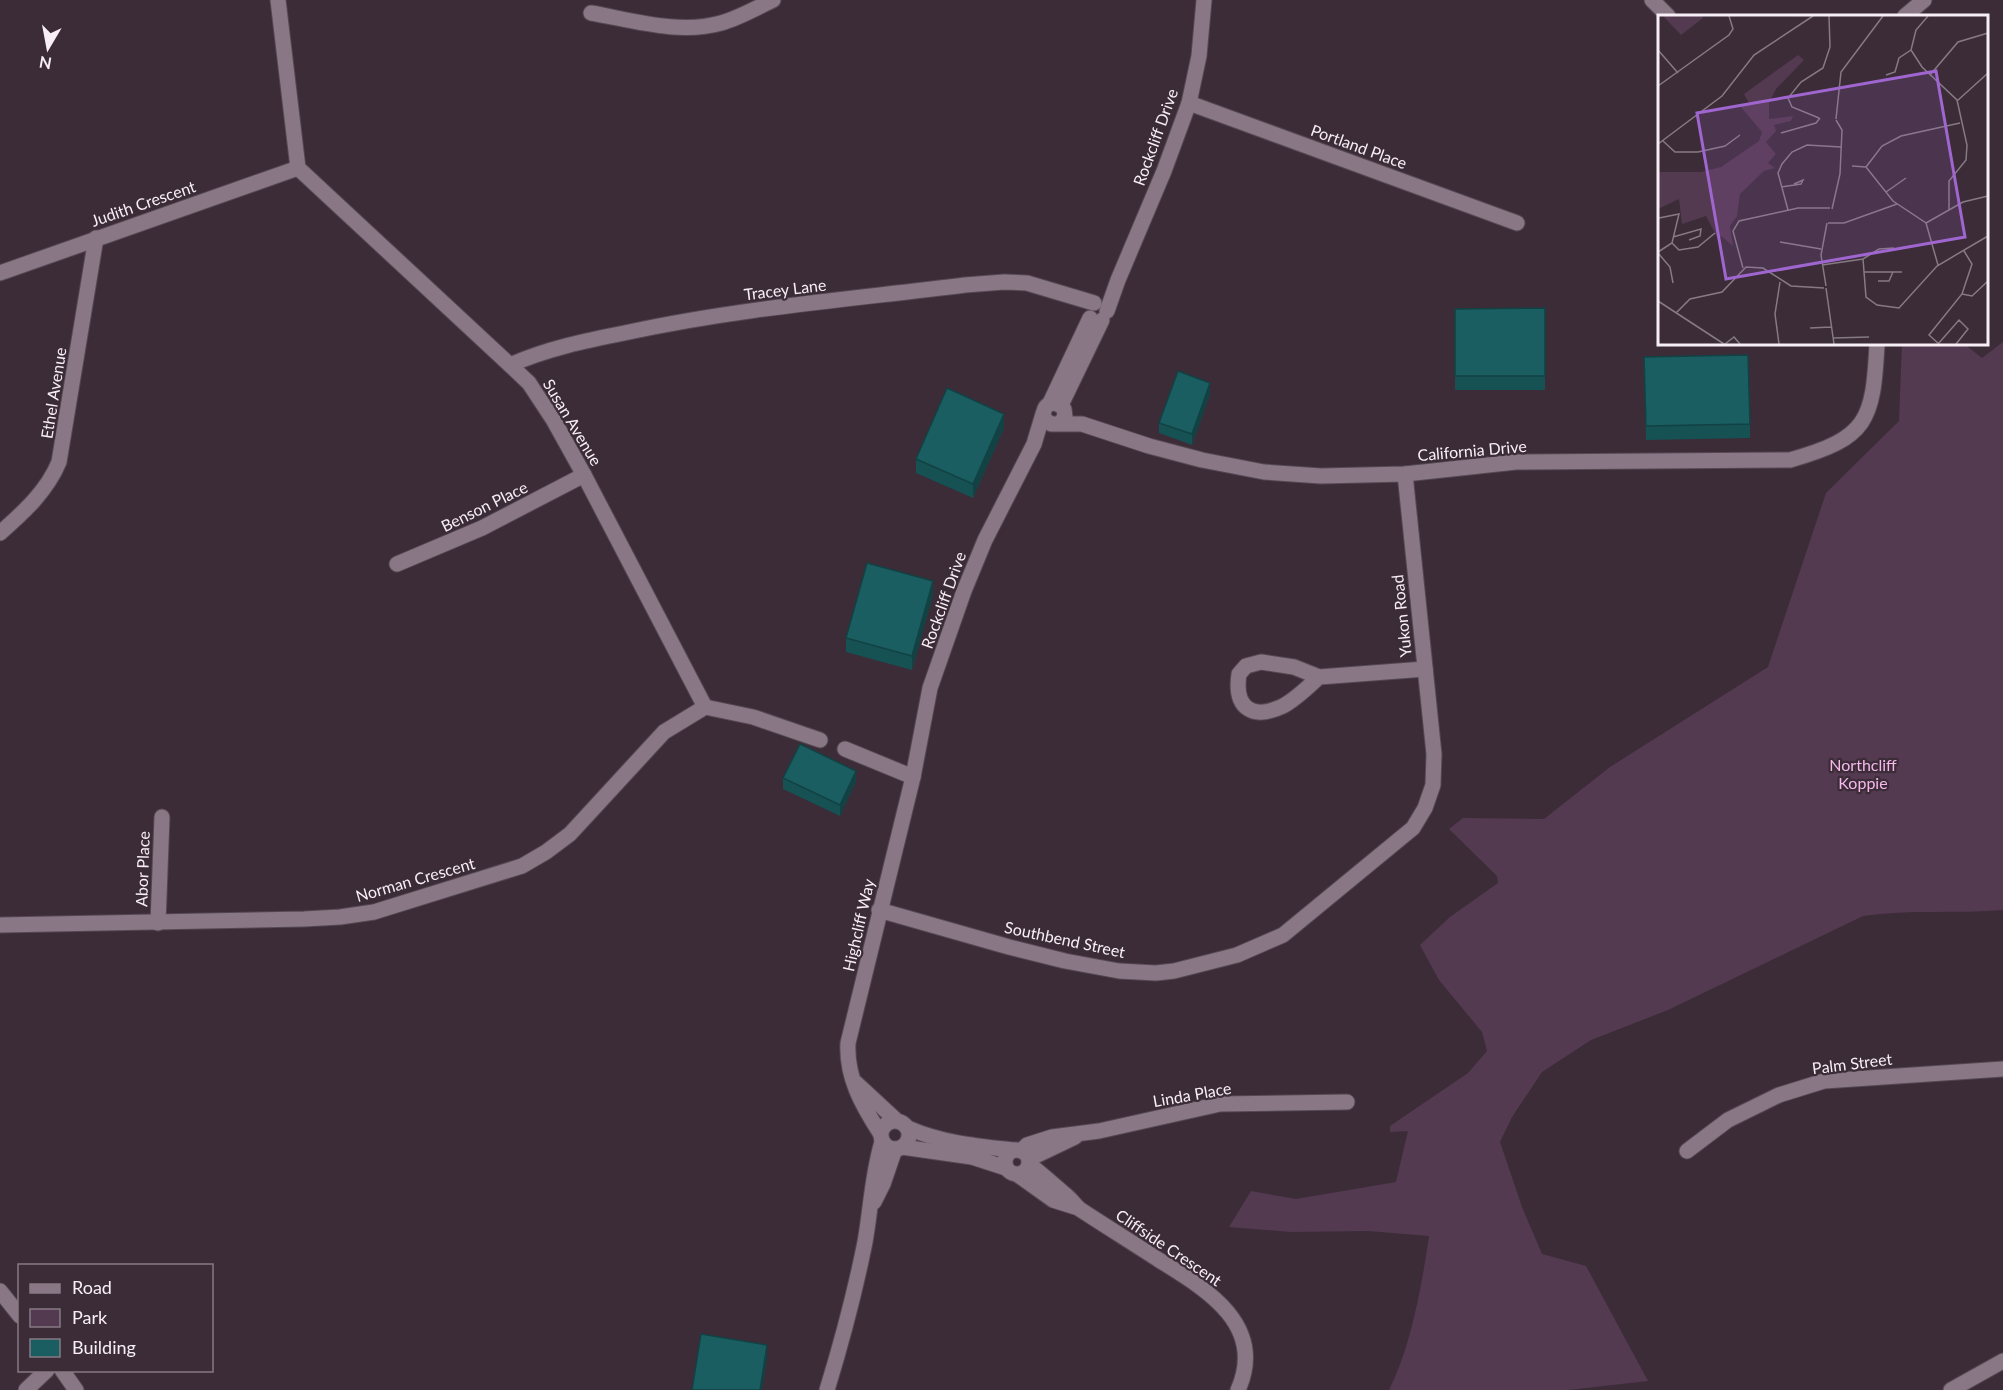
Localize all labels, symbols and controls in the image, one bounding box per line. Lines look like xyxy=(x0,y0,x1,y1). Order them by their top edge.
inset map xyxy=(1658,15,1988,345)
north arrow xyxy=(18,18,78,78)
text: N xyxy=(38,53,53,74)
street label: Rockcliff Drive xyxy=(1129,86,1181,188)
street label: Portland Place xyxy=(1308,120,1410,172)
street label: Judith Crescent xyxy=(88,176,198,230)
street label: Tracey Lane xyxy=(743,275,827,303)
street label: Ethel Avenue xyxy=(36,346,70,440)
street label: Susan Avenue xyxy=(540,375,606,469)
street label: California Drive xyxy=(1417,436,1527,464)
street label: Benson Place xyxy=(438,477,530,535)
street label: Rockcliff Drive xyxy=(917,549,969,651)
street label: Yukon Road xyxy=(1387,574,1415,658)
park label: Northcliff Koppie xyxy=(1829,755,1897,792)
street label: Abor Place xyxy=(131,831,153,907)
street label: Norman Crescent xyxy=(353,853,477,905)
street label: Highcliff Way xyxy=(838,876,878,973)
street label: Southbend Street xyxy=(1003,917,1127,961)
street label: Palm Street xyxy=(1811,1049,1893,1077)
street label: Linda Place xyxy=(1151,1078,1233,1110)
street label: Cliffside Crescent xyxy=(1113,1205,1226,1289)
legend xyxy=(18,1264,213,1372)
text: Road xyxy=(72,1276,112,1298)
text: Park xyxy=(72,1306,108,1328)
text: Building xyxy=(72,1336,136,1358)

